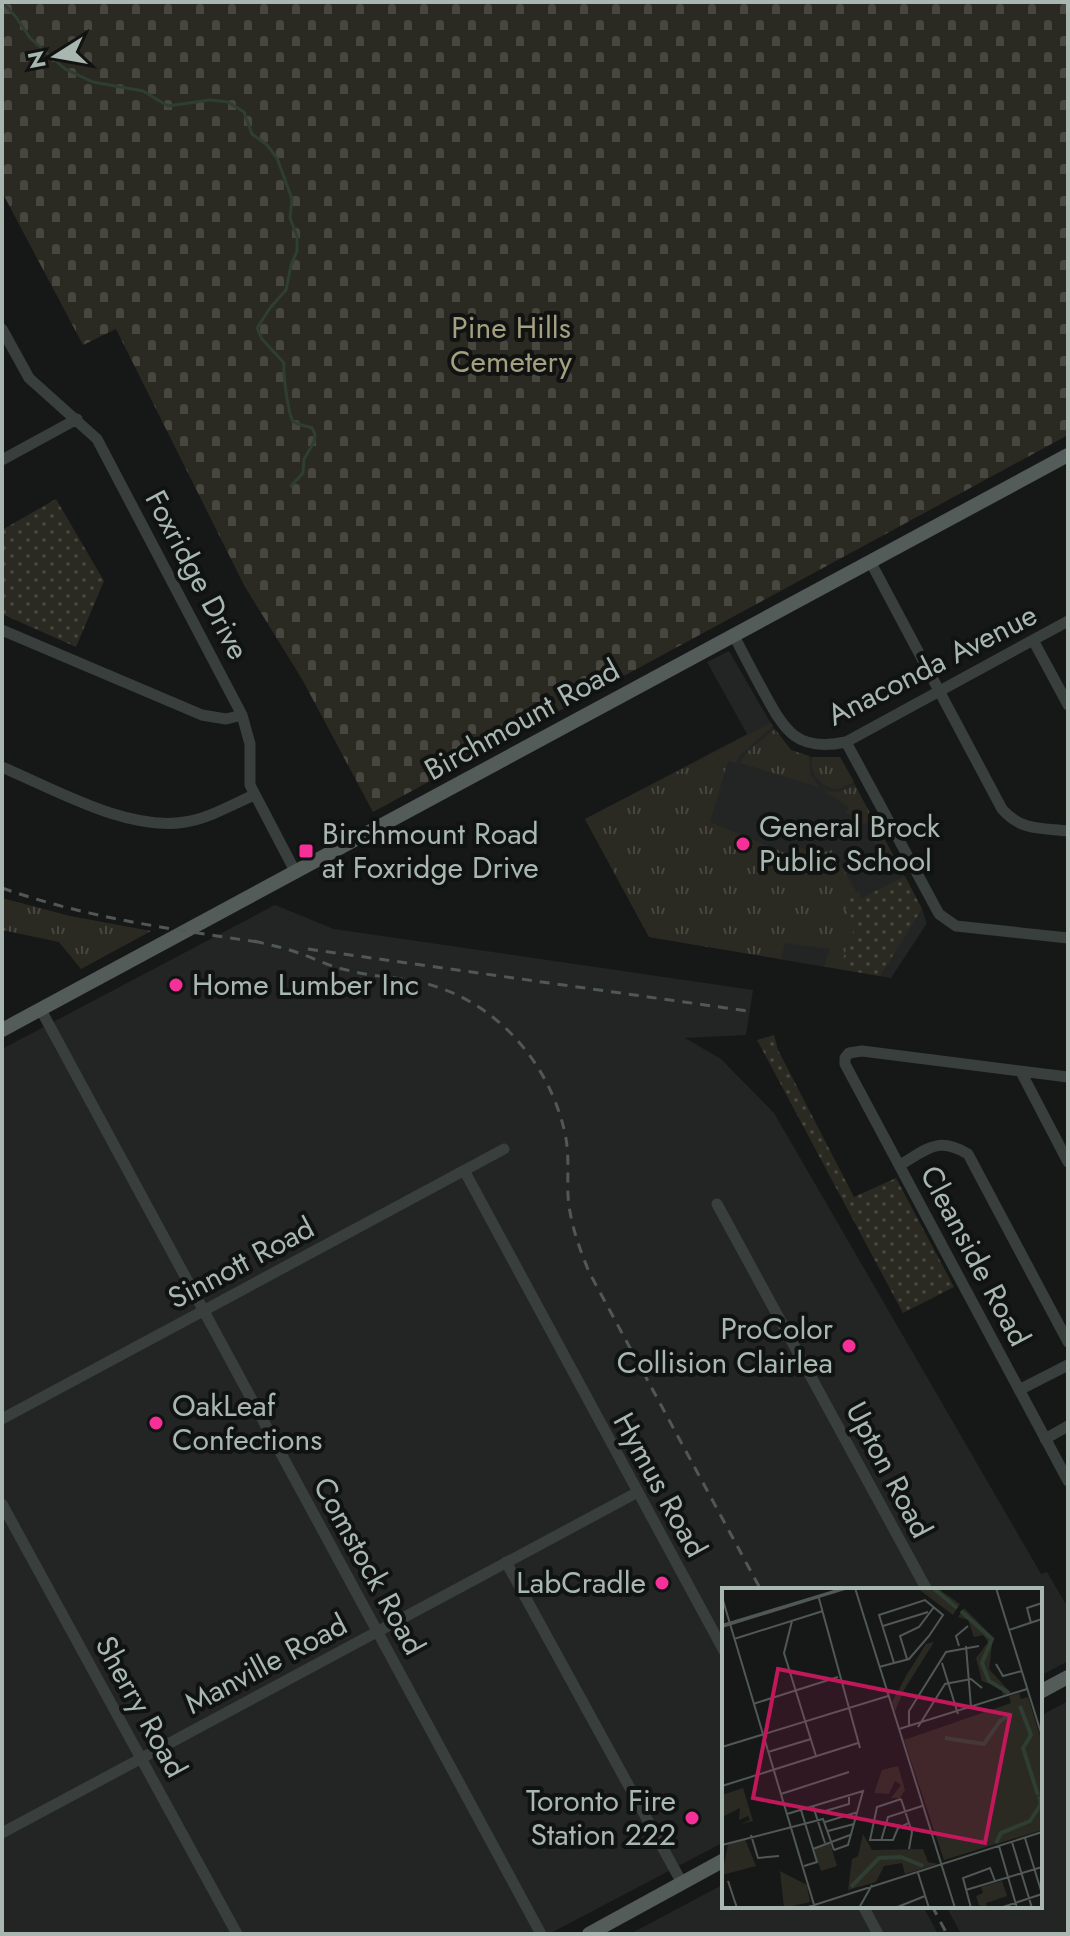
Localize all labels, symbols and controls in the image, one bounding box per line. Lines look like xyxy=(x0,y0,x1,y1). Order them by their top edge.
north arrow xyxy=(16,16,96,96)
text: N xyxy=(19,48,54,71)
park label: Pine Hills Cemetery xyxy=(450,306,573,383)
street label: Foxridge Drive xyxy=(135,483,260,667)
street label: Anaconda Avenue xyxy=(819,593,1044,736)
street label: Birchmount Road xyxy=(417,648,627,791)
place label: General Brock Public School xyxy=(759,805,941,882)
place label: Birchmount Road at Foxridge Drive xyxy=(322,812,539,889)
marker: General Brock Public School xyxy=(734,835,752,853)
marker: Birchmount Road at Foxridge Drive xyxy=(297,842,315,860)
place label: Home Lumber Inc xyxy=(192,963,419,1006)
marker: Home Lumber Inc xyxy=(167,976,185,994)
street label: Cleanside Road xyxy=(910,1158,1041,1354)
street label: Sinnott Road xyxy=(160,1206,322,1319)
place label: ProColor Collision Clairlea xyxy=(617,1307,834,1384)
marker: ProColor Collision Clairlea xyxy=(840,1337,858,1355)
place label: OakLeaf Confections xyxy=(172,1384,322,1461)
street label: Upton Road xyxy=(836,1394,943,1546)
street label: Hymus Road xyxy=(603,1405,718,1565)
marker: OakLeaf Confections xyxy=(147,1414,165,1432)
street label: Comstock Road xyxy=(303,1469,436,1662)
place label: LabCradle xyxy=(516,1561,646,1604)
marker: LabCradle xyxy=(653,1574,671,1592)
inset map xyxy=(722,1588,1042,1908)
street label: Manville Road xyxy=(177,1603,355,1724)
street label: Sherry Road xyxy=(85,1628,198,1785)
place label: Toronto Fire Station 222 xyxy=(526,1779,676,1856)
marker: Toronto Fire Station 222 xyxy=(683,1809,701,1827)

